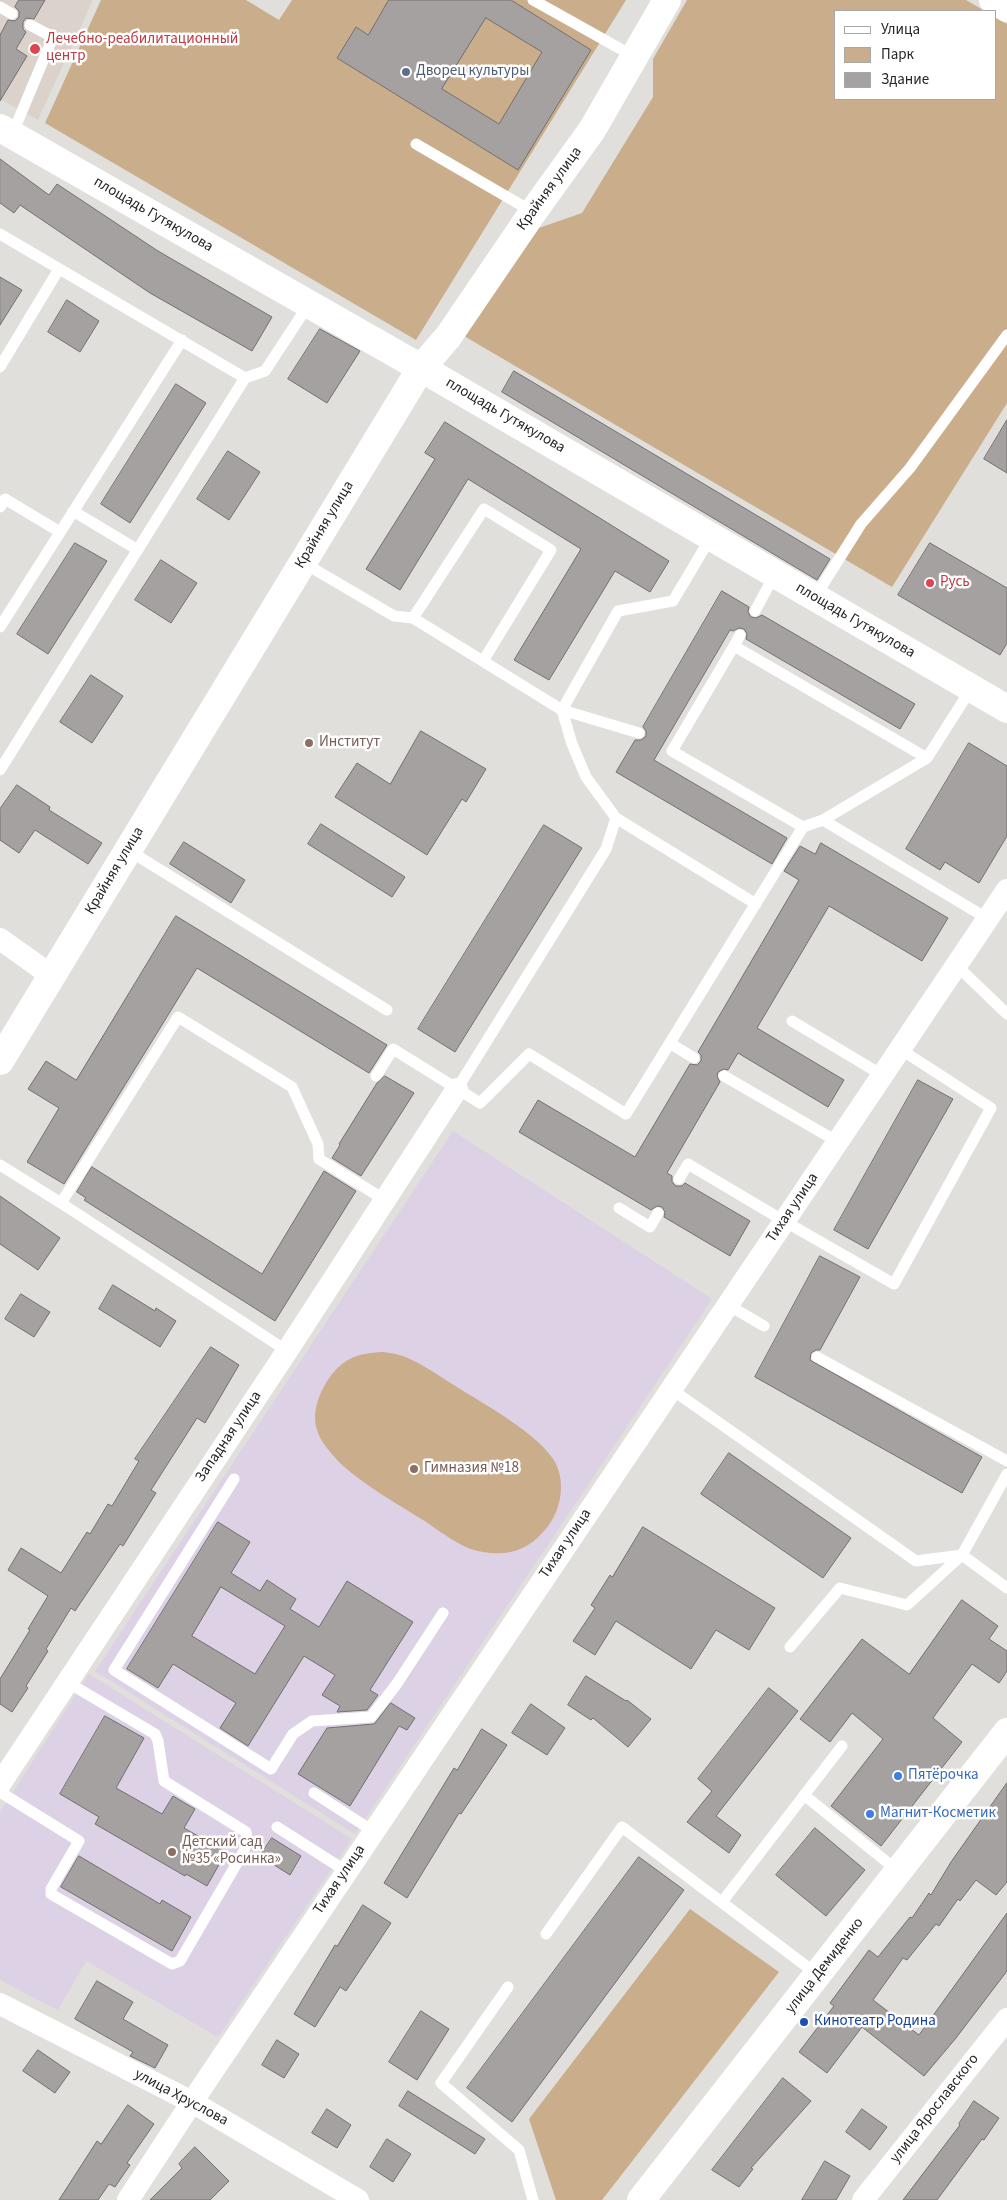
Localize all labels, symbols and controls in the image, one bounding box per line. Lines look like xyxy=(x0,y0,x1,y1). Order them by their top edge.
legend xyxy=(834,10,997,100)
text: Улица xyxy=(881,19,920,40)
place label: Лечебно-реабилитационный центр xyxy=(46,31,238,66)
marker: Лечебно-реабилитационный центр xyxy=(28,42,42,56)
text: Парк xyxy=(881,44,914,65)
place label: Дворец культуры xyxy=(416,63,529,81)
marker: Дворец культуры xyxy=(400,66,412,78)
text: Здание xyxy=(881,69,929,90)
street label: Крайняя улица xyxy=(514,144,586,234)
street label: площадь Гутякулова xyxy=(90,173,216,257)
street label: площадь Гутякулова xyxy=(442,374,568,458)
street label: Крайняя улица xyxy=(292,478,358,572)
place label: Русь xyxy=(940,574,970,592)
marker: Русь xyxy=(924,577,936,589)
street label: площадь Гутякулова xyxy=(792,579,918,663)
place label: Институт xyxy=(319,734,380,752)
marker: Институт xyxy=(303,737,315,749)
street label: Крайняя улица xyxy=(82,824,148,918)
street label: Тихая улица xyxy=(763,1170,823,1246)
street label: Западная улица xyxy=(192,1388,266,1486)
place label: Гимназия №18 xyxy=(424,1460,519,1478)
marker: Гимназия №18 xyxy=(408,1463,420,1475)
street label: Тихая улица xyxy=(536,1506,596,1582)
place label: Пятёрочка xyxy=(908,1767,979,1785)
marker: Пятёрочка xyxy=(892,1770,904,1782)
place label: Магнит-Косметик xyxy=(880,1805,996,1823)
marker: Магнит-Косметик xyxy=(864,1808,876,1820)
place label: Детский сад №35 «Росинка» xyxy=(182,1834,281,1869)
street label: Тихая улица xyxy=(310,1842,370,1918)
marker: Детский сад №35 «Росинка» xyxy=(166,1846,178,1858)
street label: улица Демиденко xyxy=(782,1915,868,2017)
place label: Кинотеатр Родина xyxy=(814,2013,936,2031)
marker: Кинотеатр Родина xyxy=(798,2016,810,2028)
street label: улица Ярославского xyxy=(887,2051,983,2167)
street label: улица Хруслова xyxy=(131,2066,231,2130)

